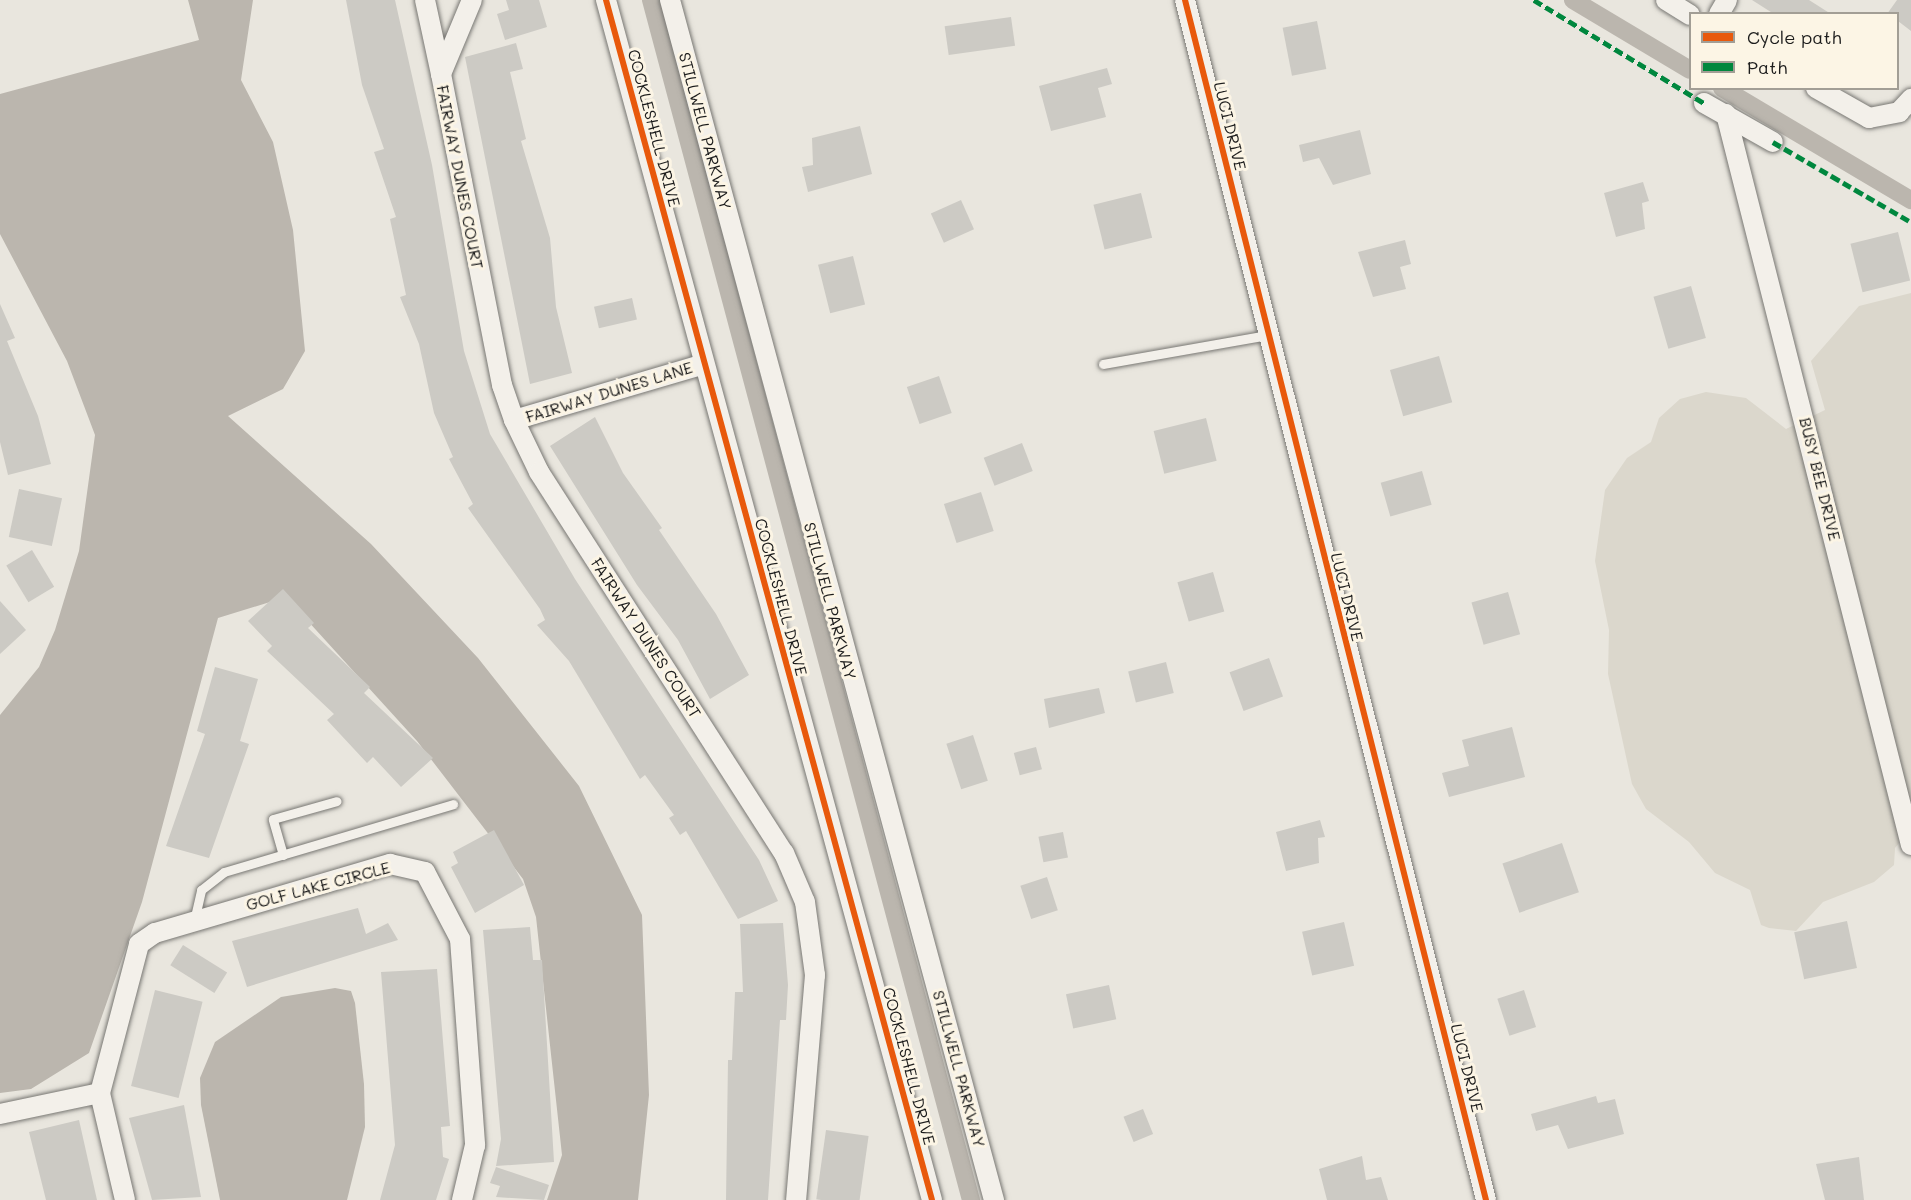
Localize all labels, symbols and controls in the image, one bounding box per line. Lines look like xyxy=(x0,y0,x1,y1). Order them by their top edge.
legend xyxy=(1689,12,1899,90)
text: Cycle path xyxy=(1747,25,1842,49)
street label: COCKLESHELL DRIVE xyxy=(624,47,684,209)
street label: STILLWELL PARKWAY xyxy=(675,50,735,212)
text: Path xyxy=(1747,55,1787,79)
street label: LUCI DRIVE xyxy=(1210,80,1250,172)
street label: FAIRWAY DUNES COURT xyxy=(433,83,487,271)
street label: FAIRWAY DUNES LANE xyxy=(523,357,695,427)
street label: BUSY BEE DRIVE xyxy=(1795,415,1845,543)
street label: COCKLESHELL DRIVE xyxy=(751,516,811,678)
street label: STILLWELL PARKWAY xyxy=(800,520,860,682)
street label: LUCI DRIVE xyxy=(1327,551,1367,643)
street label: FAIRWAY DUNES COURT xyxy=(587,554,705,722)
street label: GOLF LAKE CIRCLE xyxy=(244,858,392,914)
street label: COCKLESHELL DRIVE xyxy=(879,985,939,1147)
street label: STILLWELL PARKWAY xyxy=(929,988,989,1150)
street label: LUCI DRIVE xyxy=(1447,1022,1487,1114)

